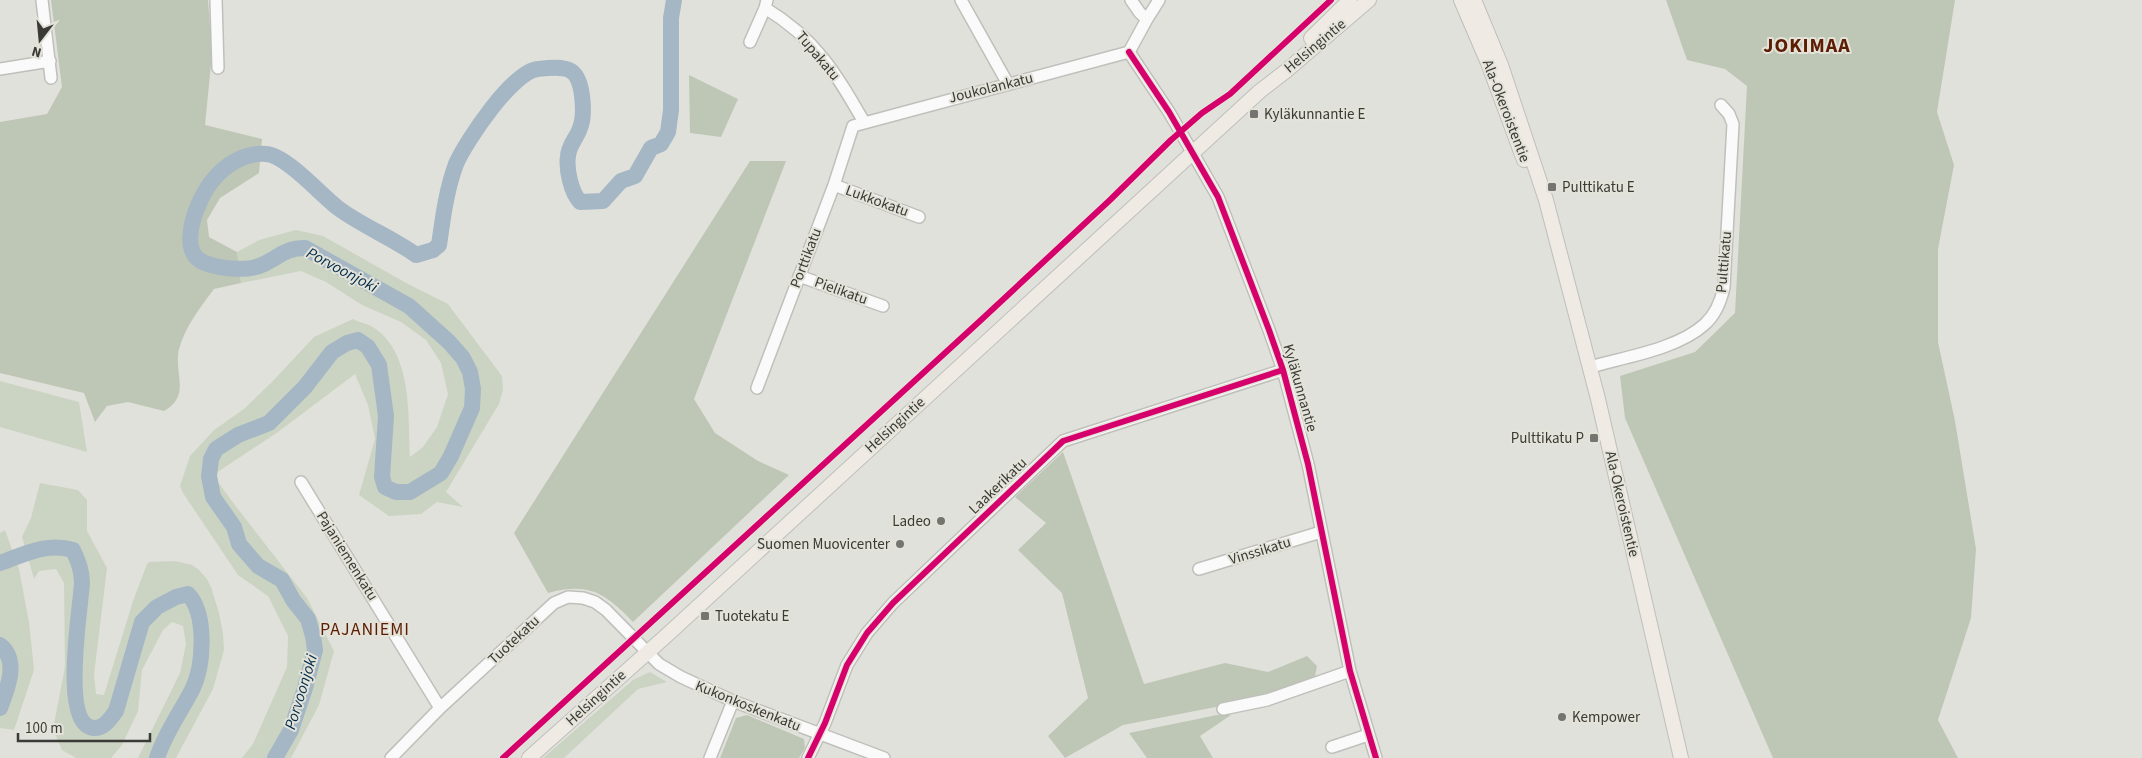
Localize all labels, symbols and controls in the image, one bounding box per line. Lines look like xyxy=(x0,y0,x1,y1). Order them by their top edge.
street label: Helsingintie xyxy=(1280,14,1350,78)
north arrow xyxy=(15,15,65,65)
street label: Tupakatu xyxy=(791,27,845,85)
district label: JOKIMAA xyxy=(1763,32,1851,60)
text: N xyxy=(29,41,44,62)
street label: Ala-Okeroistentie xyxy=(1477,57,1535,165)
street label: Joukolankatu xyxy=(947,67,1035,109)
place label: Kyläkunnantie E xyxy=(1264,104,1366,125)
marker: Kyläkunnantie E xyxy=(1248,108,1260,120)
place label: Pulttikatu E xyxy=(1562,177,1635,198)
street label: Lukkokatu xyxy=(842,180,912,222)
marker: Pulttikatu E xyxy=(1546,181,1558,193)
street label: Porttikatu xyxy=(785,225,827,291)
street label: Pulttikatu xyxy=(1711,230,1737,294)
water label: Porvoonjoki xyxy=(303,242,382,298)
street label: Pielikatu xyxy=(812,272,870,310)
street label: Kyläkunnantie xyxy=(1277,342,1323,434)
street label: Helsingintie xyxy=(860,392,930,458)
place label: Pulttikatu P xyxy=(1511,428,1584,449)
marker: Pulttikatu P xyxy=(1588,432,1600,444)
street label: Ala-Okeroistentie xyxy=(1600,449,1644,559)
street label: Laakerikatu xyxy=(964,453,1032,519)
street label: Pajaniemenkatu xyxy=(311,507,383,605)
place label: Ladeo xyxy=(892,511,931,532)
marker: Ladeo xyxy=(935,515,947,527)
street label: Vinssikatu xyxy=(1226,532,1294,570)
place label: Suomen Muovicenter xyxy=(757,534,891,555)
marker: Suomen Muovicenter xyxy=(894,538,906,550)
place label: Tuotekatu E xyxy=(715,606,790,627)
marker: Tuotekatu E xyxy=(699,610,711,622)
street label: Tuotekatu xyxy=(484,611,544,669)
district label: PAJANIEMI xyxy=(320,617,410,642)
water label: Porvoonjoki xyxy=(279,651,323,732)
street label: Helsingintie xyxy=(561,665,631,731)
street label: Kukonkoskenkatu xyxy=(692,675,804,737)
place label: Kempower xyxy=(1572,707,1641,728)
scale bar xyxy=(18,710,150,742)
marker: Kempower xyxy=(1556,711,1568,723)
text: 100 m xyxy=(25,718,63,739)

